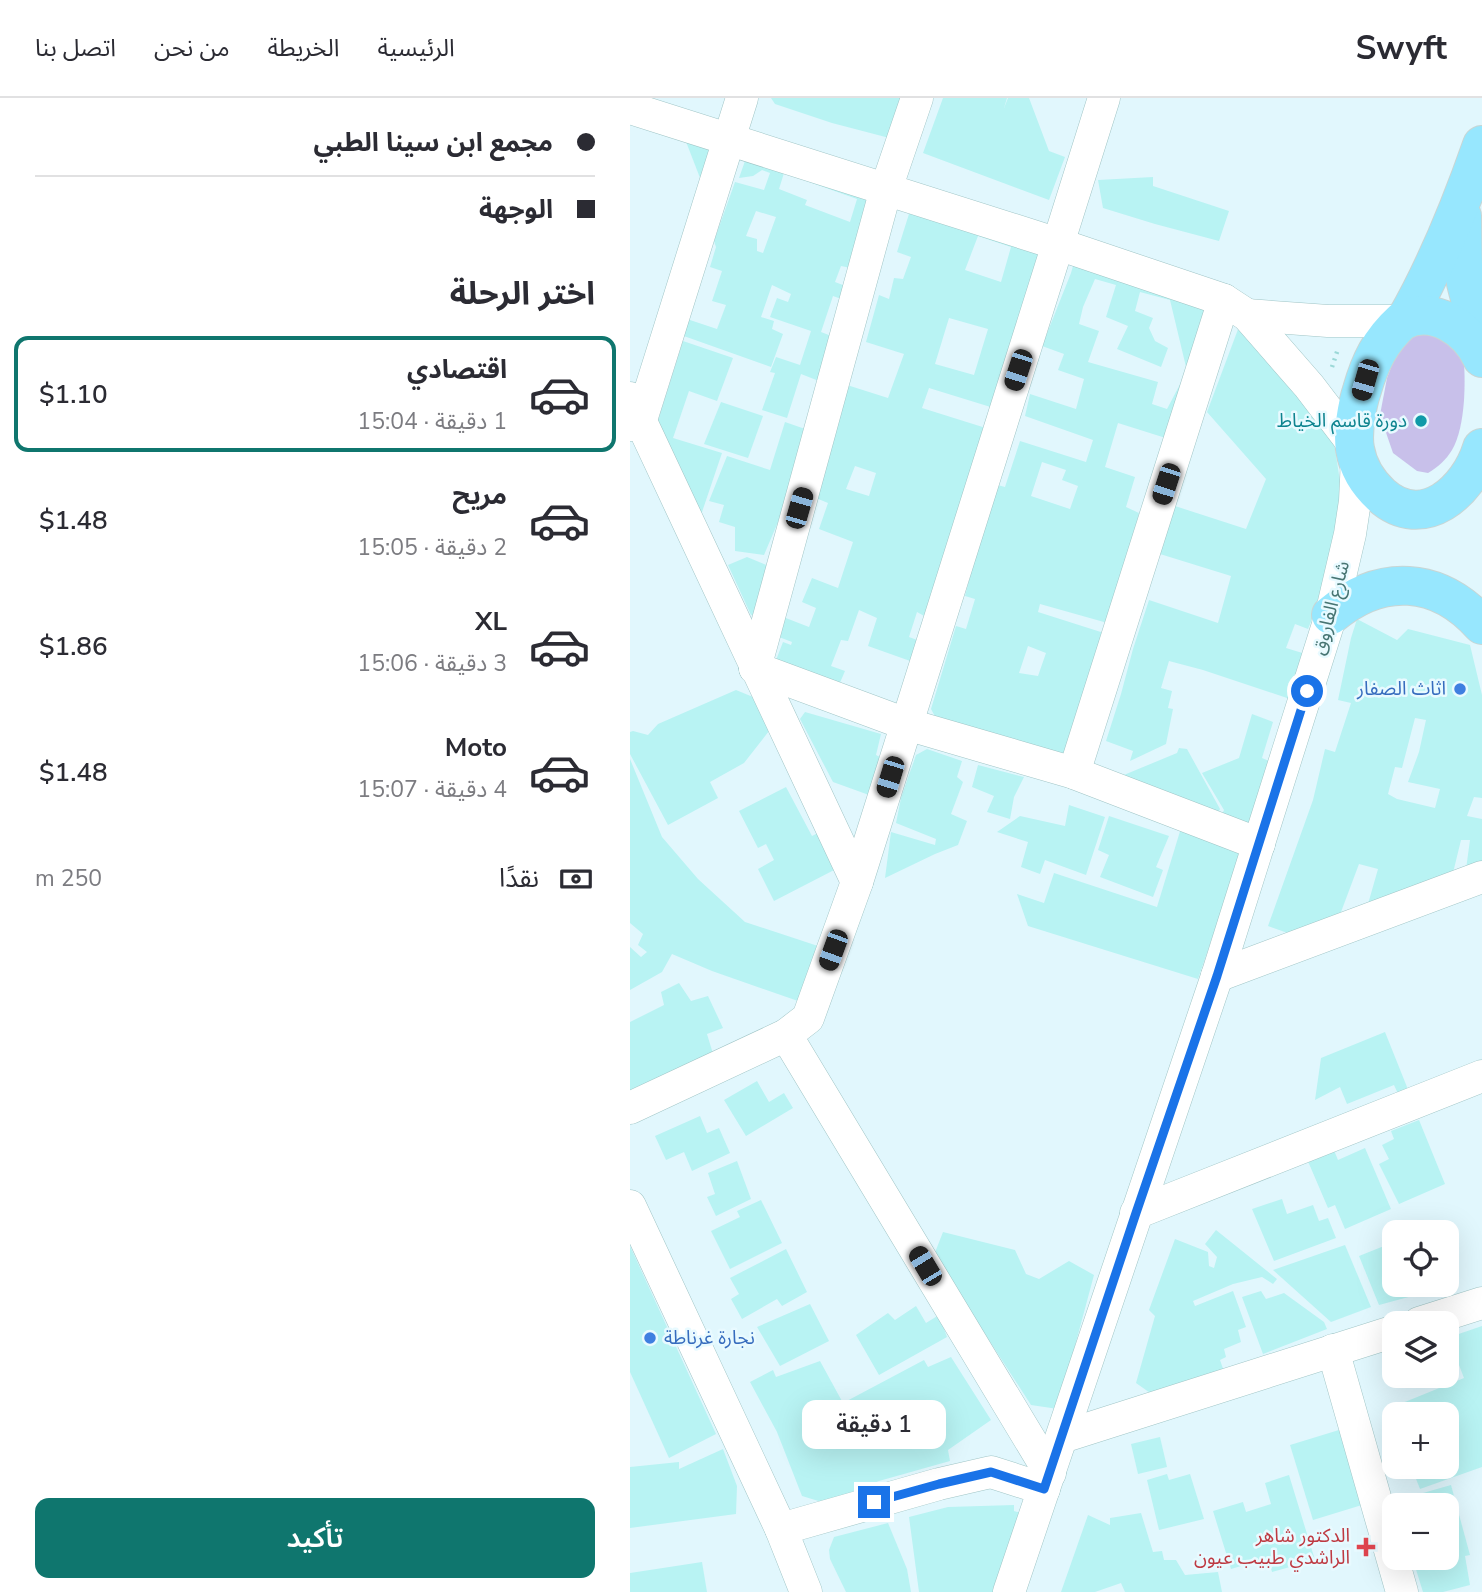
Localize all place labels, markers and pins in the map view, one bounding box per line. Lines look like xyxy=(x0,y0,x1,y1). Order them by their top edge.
place label: دورة قاسم الخياط xyxy=(1277,408,1407,435)
marker: دورة قاسم الخياط xyxy=(1413,413,1429,429)
place label: اثاث الصفار xyxy=(1356,676,1446,702)
marker: اثاث الصفار xyxy=(1452,681,1468,697)
place label: نجارة غرناطة xyxy=(664,1325,755,1351)
marker: نجارة غرناطة xyxy=(642,1330,658,1346)
place label: الدكتور شاهر الراشدي طبيب عيون xyxy=(1194,1523,1350,1572)
marker: الدكتور شاهر الراشدي طبيب عيون xyxy=(1356,1537,1376,1557)

